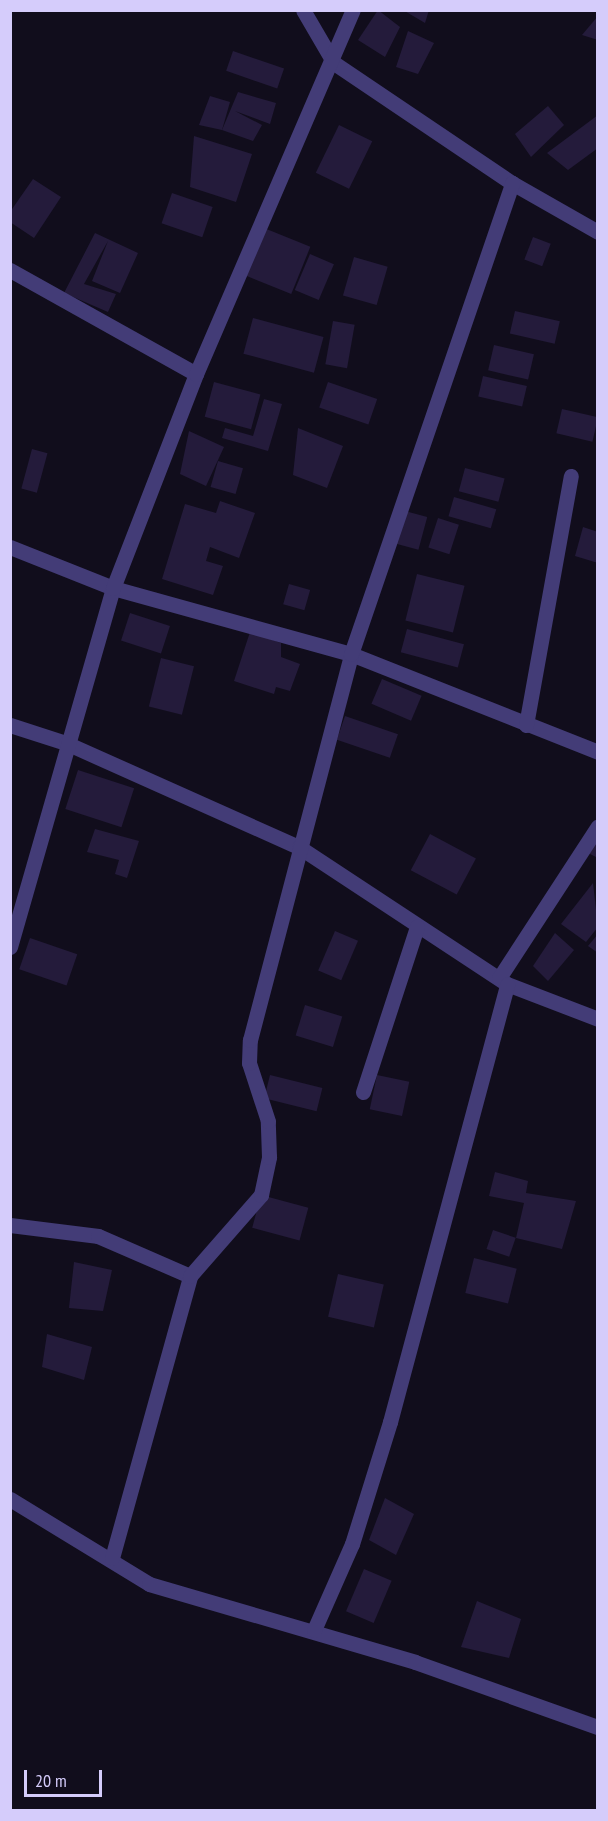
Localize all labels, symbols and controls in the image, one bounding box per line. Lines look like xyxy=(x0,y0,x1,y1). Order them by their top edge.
scale bar xyxy=(27,1758,105,1796)
text: 20 m xyxy=(35,1769,67,1792)

